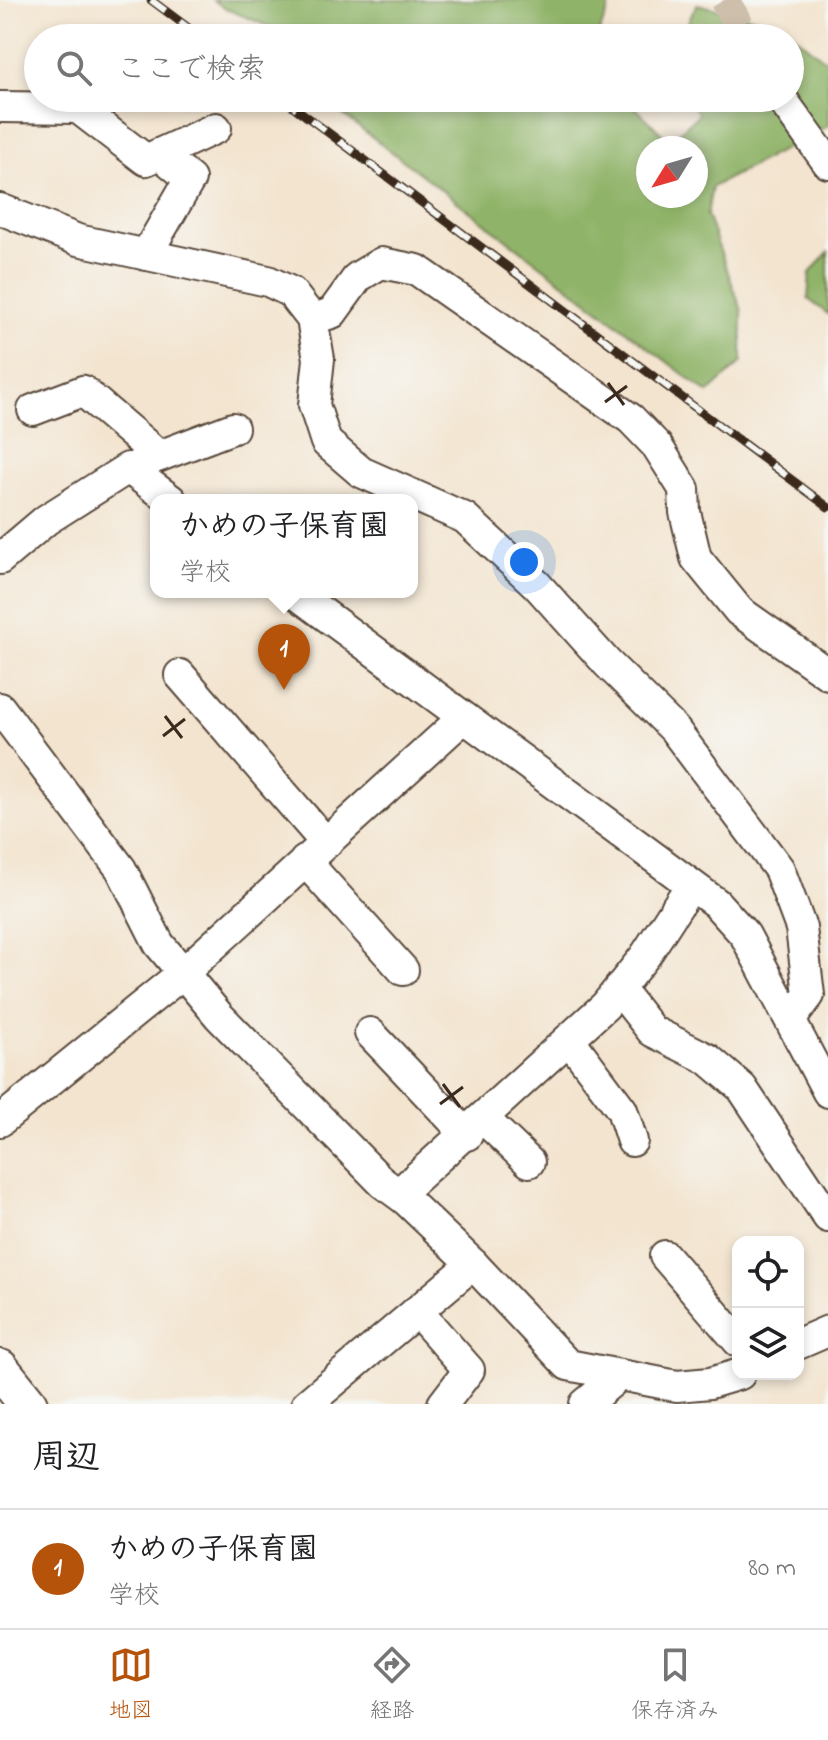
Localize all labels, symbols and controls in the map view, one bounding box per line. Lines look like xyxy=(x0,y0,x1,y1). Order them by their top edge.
search box xyxy=(24,24,804,112)
icon: search xyxy=(52,46,96,90)
text: ここで検索 xyxy=(116,49,266,93)
north arrow xyxy=(636,136,708,208)
popup xyxy=(150,494,418,598)
text: かめの子保育園 xyxy=(179,506,389,550)
your location xyxy=(504,542,544,582)
text: 学校 xyxy=(179,555,231,593)
pin: 1 xyxy=(258,624,310,690)
map controls xyxy=(732,1236,804,1380)
button: locate xyxy=(732,1236,804,1308)
button: layers xyxy=(732,1308,804,1380)
text: 周辺 xyxy=(32,1434,100,1484)
text: かめの子保育園 xyxy=(108,1529,318,1573)
text: 1 xyxy=(54,1550,62,1588)
text: 80 m xyxy=(748,1550,796,1588)
text: 学校 xyxy=(108,1578,160,1616)
tab: 地図 xyxy=(109,1643,153,1728)
tab: 経路 xyxy=(370,1643,414,1728)
tab: 保存済み xyxy=(631,1643,719,1728)

